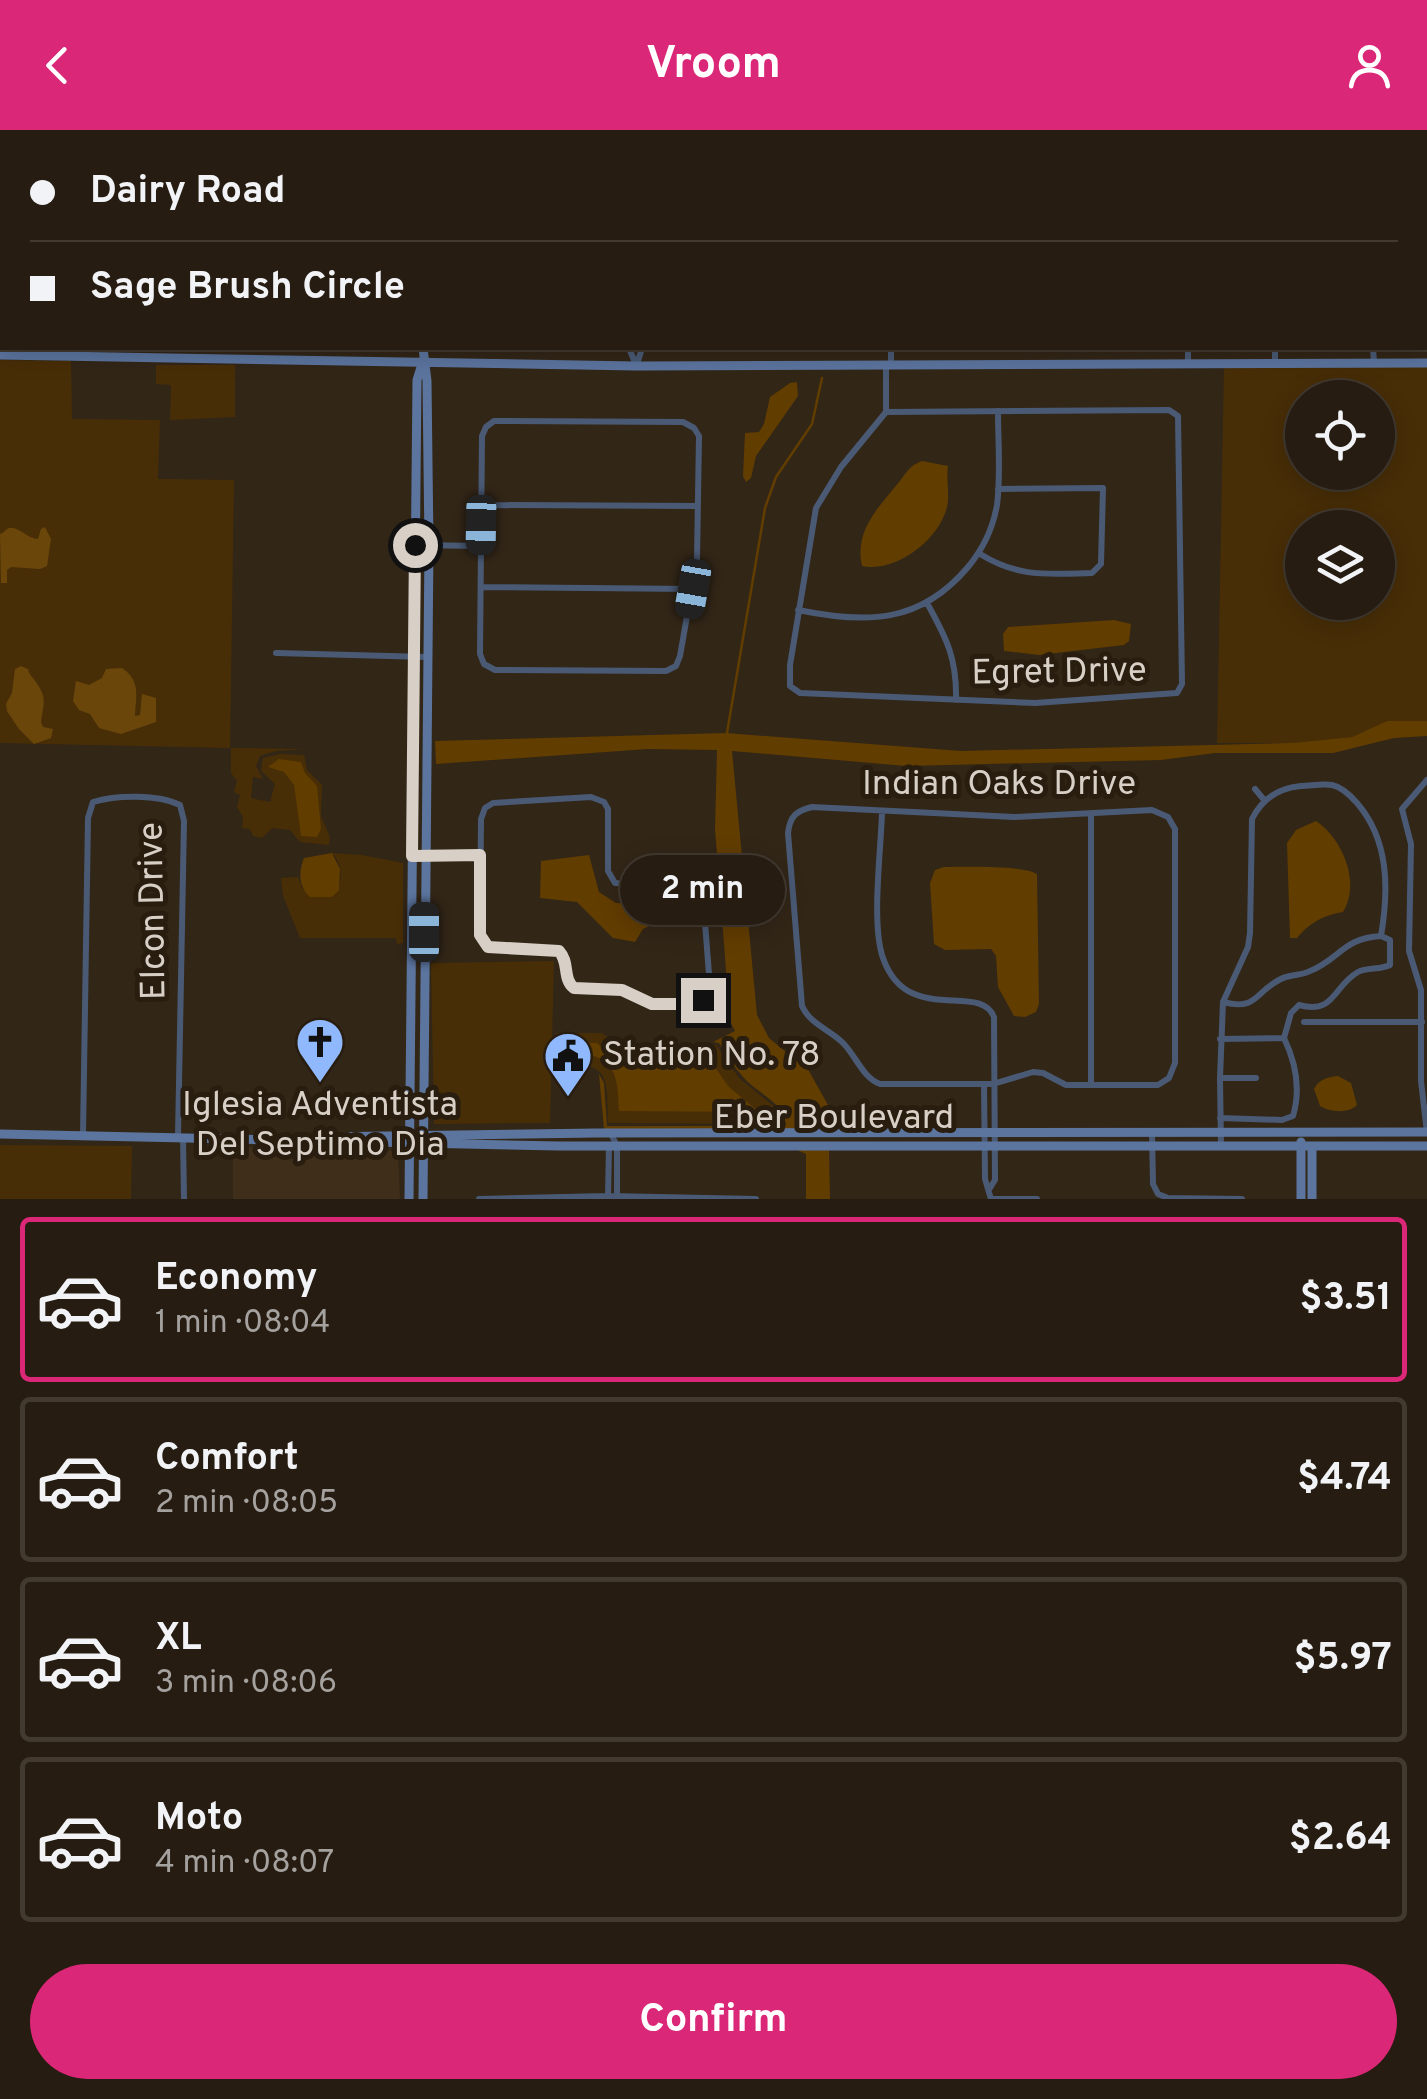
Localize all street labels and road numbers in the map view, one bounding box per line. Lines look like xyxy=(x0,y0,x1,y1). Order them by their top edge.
street label: Egret Drive xyxy=(971,649,1147,697)
street label: Indian Oaks Drive xyxy=(862,763,1136,807)
street label: Elcon Drive xyxy=(130,822,178,1000)
street label: Eber Boulevard xyxy=(714,1097,954,1141)

